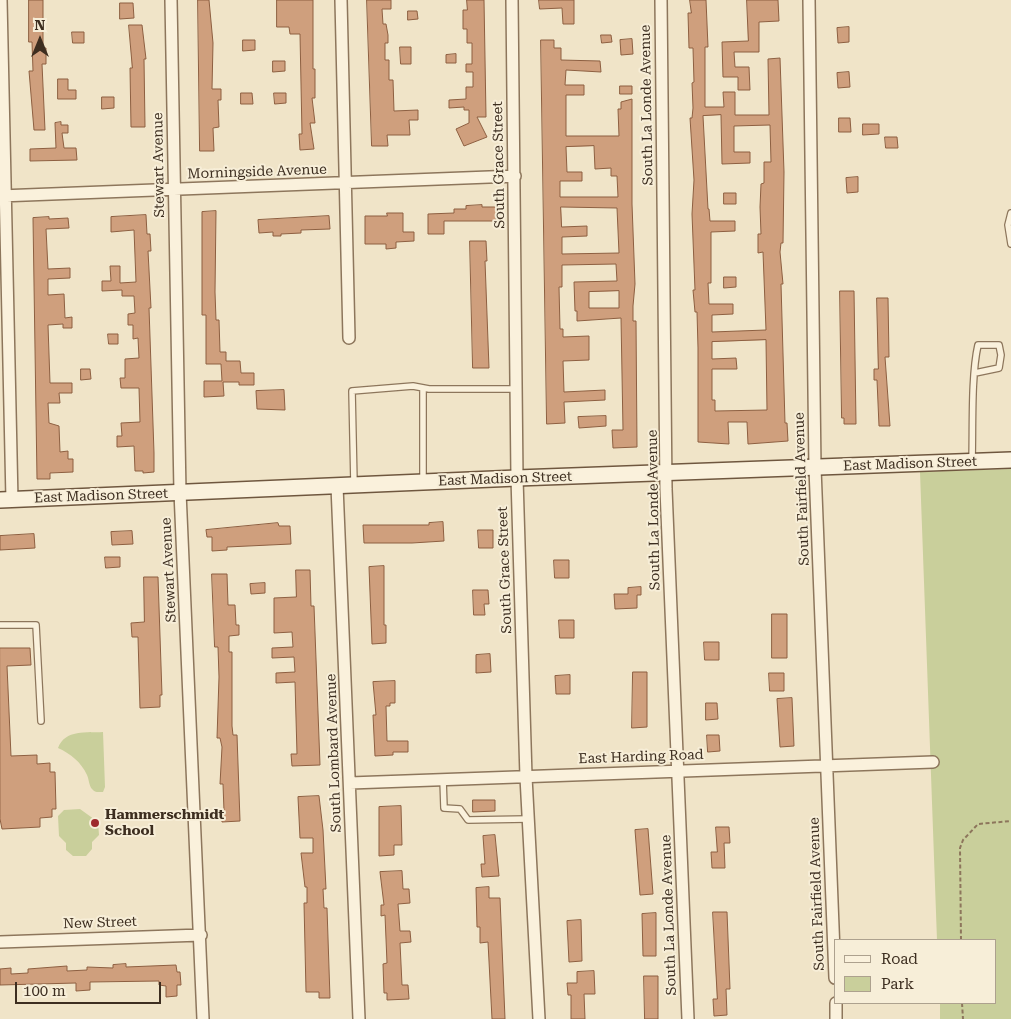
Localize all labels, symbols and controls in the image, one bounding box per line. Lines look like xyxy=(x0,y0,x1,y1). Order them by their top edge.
north arrow xyxy=(15,15,65,65)
text: N xyxy=(35,17,45,33)
street label: South La Londe Avenue xyxy=(637,24,657,186)
street label: South Grace Street xyxy=(489,101,509,229)
street label: Stewart Avenue xyxy=(150,112,168,218)
street label: Morningside Avenue xyxy=(187,161,327,183)
street label: South Fairfield Avenue xyxy=(791,412,813,566)
street label: South La Londe Avenue xyxy=(644,429,664,591)
street label: East Madison Street xyxy=(843,453,977,475)
street label: East Madison Street xyxy=(438,468,572,490)
street label: East Madison Street xyxy=(34,485,168,507)
street label: South Grace Street xyxy=(494,506,516,634)
street label: Stewart Avenue xyxy=(158,517,180,623)
street label: South Lombard Avenue xyxy=(323,673,345,833)
street label: East Harding Road xyxy=(578,746,704,768)
place label: Hammerschmidt School xyxy=(105,807,224,840)
marker: Hammerschmidt School xyxy=(89,817,101,829)
street label: South Fairfield Avenue xyxy=(806,817,828,971)
street label: South La Londe Avenue xyxy=(658,834,680,996)
street label: New Street xyxy=(63,913,137,933)
legend xyxy=(834,939,996,1004)
text: Road xyxy=(881,950,918,968)
scale bar xyxy=(18,972,164,1004)
text: Park xyxy=(881,975,914,993)
text: 100 m xyxy=(23,982,66,1000)

